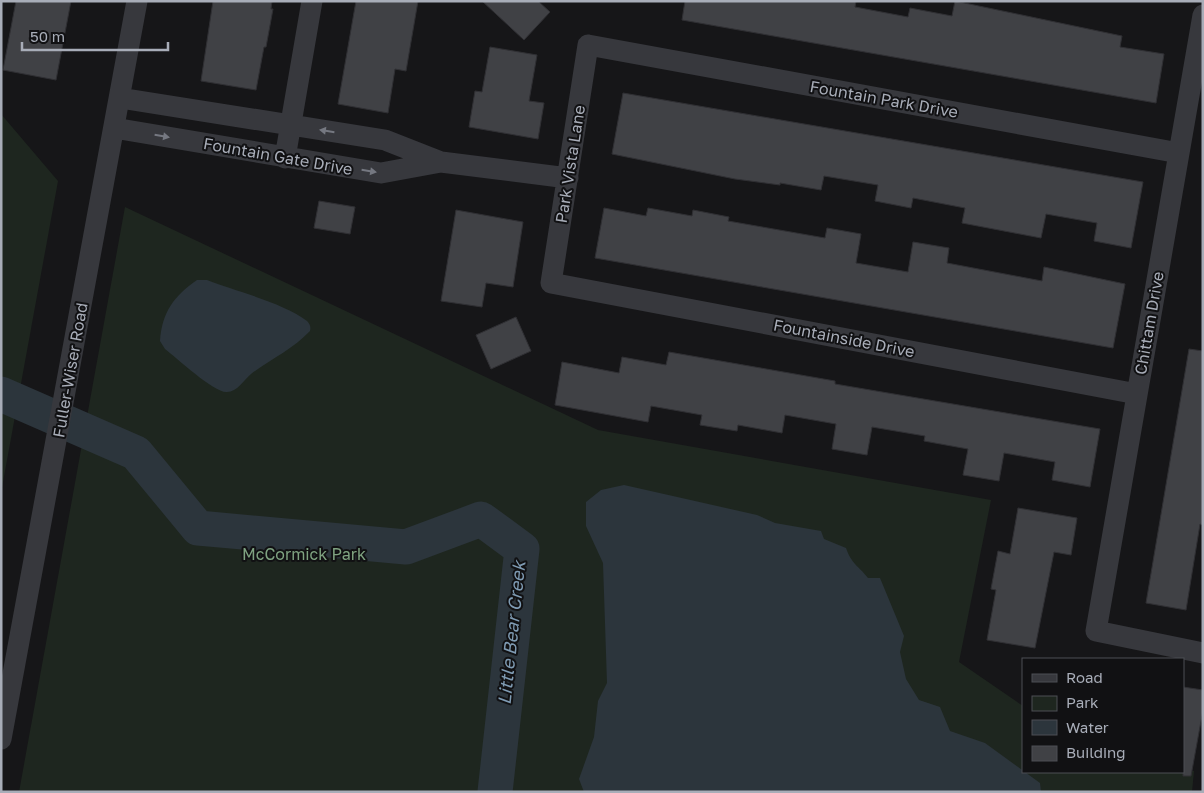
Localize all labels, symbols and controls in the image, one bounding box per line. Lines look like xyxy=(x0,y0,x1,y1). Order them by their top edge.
scale bar xyxy=(22,20,169,52)
text: 50 m xyxy=(30,27,65,45)
street label: Fountain Park Drive xyxy=(808,76,960,122)
street label: Park Vista Lane xyxy=(551,104,589,224)
one-way arrow xyxy=(319,127,335,135)
one-way arrow xyxy=(154,133,170,141)
street label: Fountain Gate Drive xyxy=(202,133,354,179)
one-way arrow xyxy=(362,168,378,176)
street label: Chittam Drive xyxy=(1130,270,1168,376)
street label: Fuller-Wiser Road xyxy=(48,301,92,439)
street label: Fountainside Drive xyxy=(772,314,916,362)
park label: McCormick Park xyxy=(242,544,366,564)
water label: Little Bear Creek xyxy=(493,558,530,706)
legend xyxy=(1022,658,1184,773)
text: Road xyxy=(1066,668,1103,686)
text: Park xyxy=(1066,693,1099,711)
text: Water xyxy=(1066,718,1109,736)
text: Building xyxy=(1066,743,1126,761)

